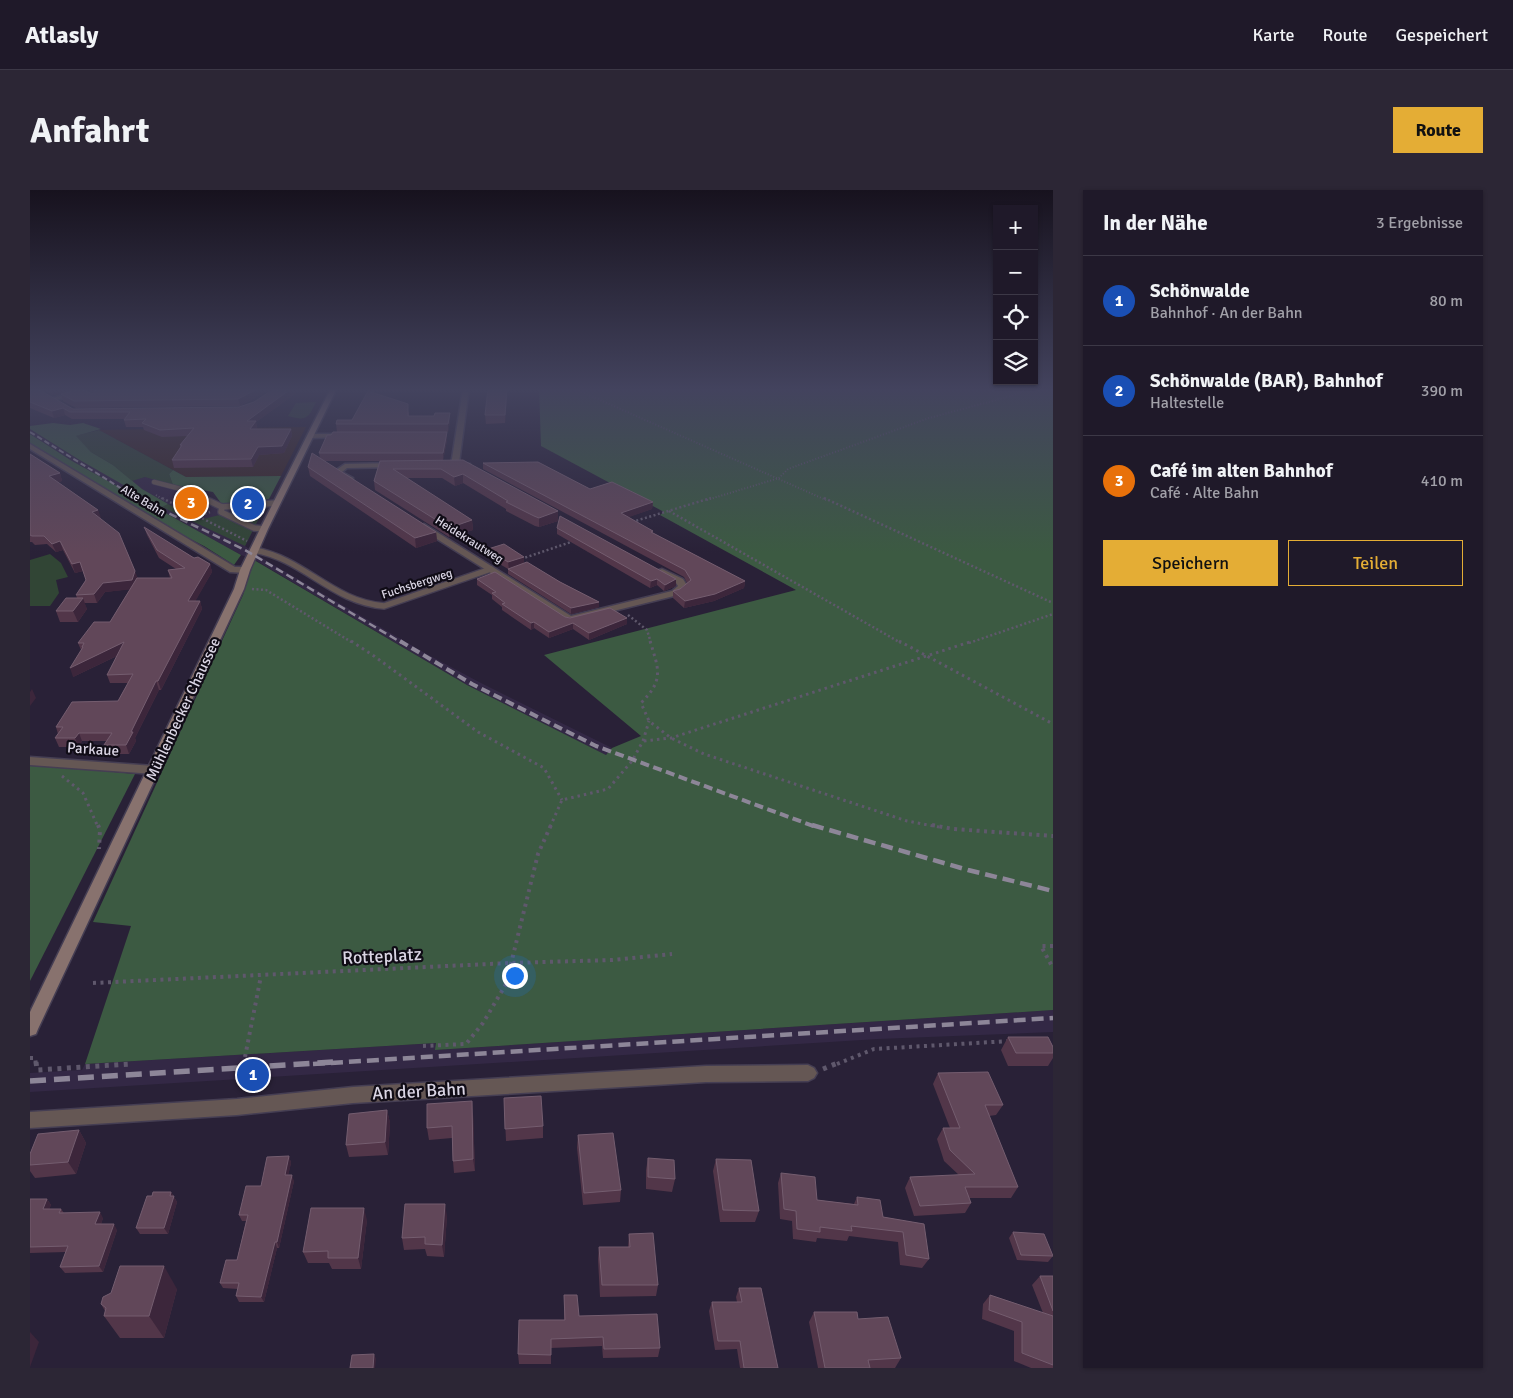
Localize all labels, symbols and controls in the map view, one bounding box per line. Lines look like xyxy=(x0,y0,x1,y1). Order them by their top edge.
text: Atlasly xyxy=(25,20,98,50)
text: Karte xyxy=(1253,24,1295,46)
text: Route xyxy=(1323,24,1368,46)
text: Gespeichert xyxy=(1396,24,1488,46)
button: Route xyxy=(1393,107,1483,153)
text: Anfahrt xyxy=(30,109,149,152)
map controls xyxy=(993,205,1038,385)
button: + xyxy=(993,205,1038,250)
text: In der Nähe xyxy=(1103,210,1208,236)
text: 3 Ergebnisse xyxy=(1376,213,1463,233)
button: − xyxy=(993,250,1038,295)
text: Schönwalde xyxy=(1150,279,1250,303)
text: 1 xyxy=(1115,291,1123,311)
text: 80 m xyxy=(1429,291,1463,311)
button: locate xyxy=(993,295,1038,340)
text: Bahnhof · An der Bahn xyxy=(1150,303,1303,323)
button: layers xyxy=(993,340,1038,385)
text: Schönwalde (BAR), Bahnhof xyxy=(1150,369,1383,393)
text: 2 xyxy=(1115,381,1123,401)
text: 390 m xyxy=(1421,381,1463,401)
text: Haltestelle xyxy=(1150,393,1224,413)
text: Café im alten Bahnhof xyxy=(1150,459,1333,483)
text: 3 xyxy=(1115,471,1123,491)
text: 410 m xyxy=(1421,471,1463,491)
street label: Alte Bahn xyxy=(118,482,168,520)
text: Café · Alte Bahn xyxy=(1150,483,1259,503)
pin: 3 xyxy=(175,484,207,522)
pin: 2 xyxy=(232,485,264,523)
street label: Heidekrautweg xyxy=(432,513,506,567)
button: Speichern xyxy=(1103,540,1278,586)
button: Teilen xyxy=(1288,540,1463,586)
street label: Fuchsbergweg xyxy=(380,565,454,603)
street label: Mühlenbecker Chaussee xyxy=(142,635,224,783)
street label: Parkaue xyxy=(66,738,120,760)
street label: Rotteplatz xyxy=(342,943,422,969)
your location xyxy=(502,963,528,989)
pin: 1 xyxy=(237,1056,269,1094)
street label: An der Bahn xyxy=(372,1078,466,1104)

